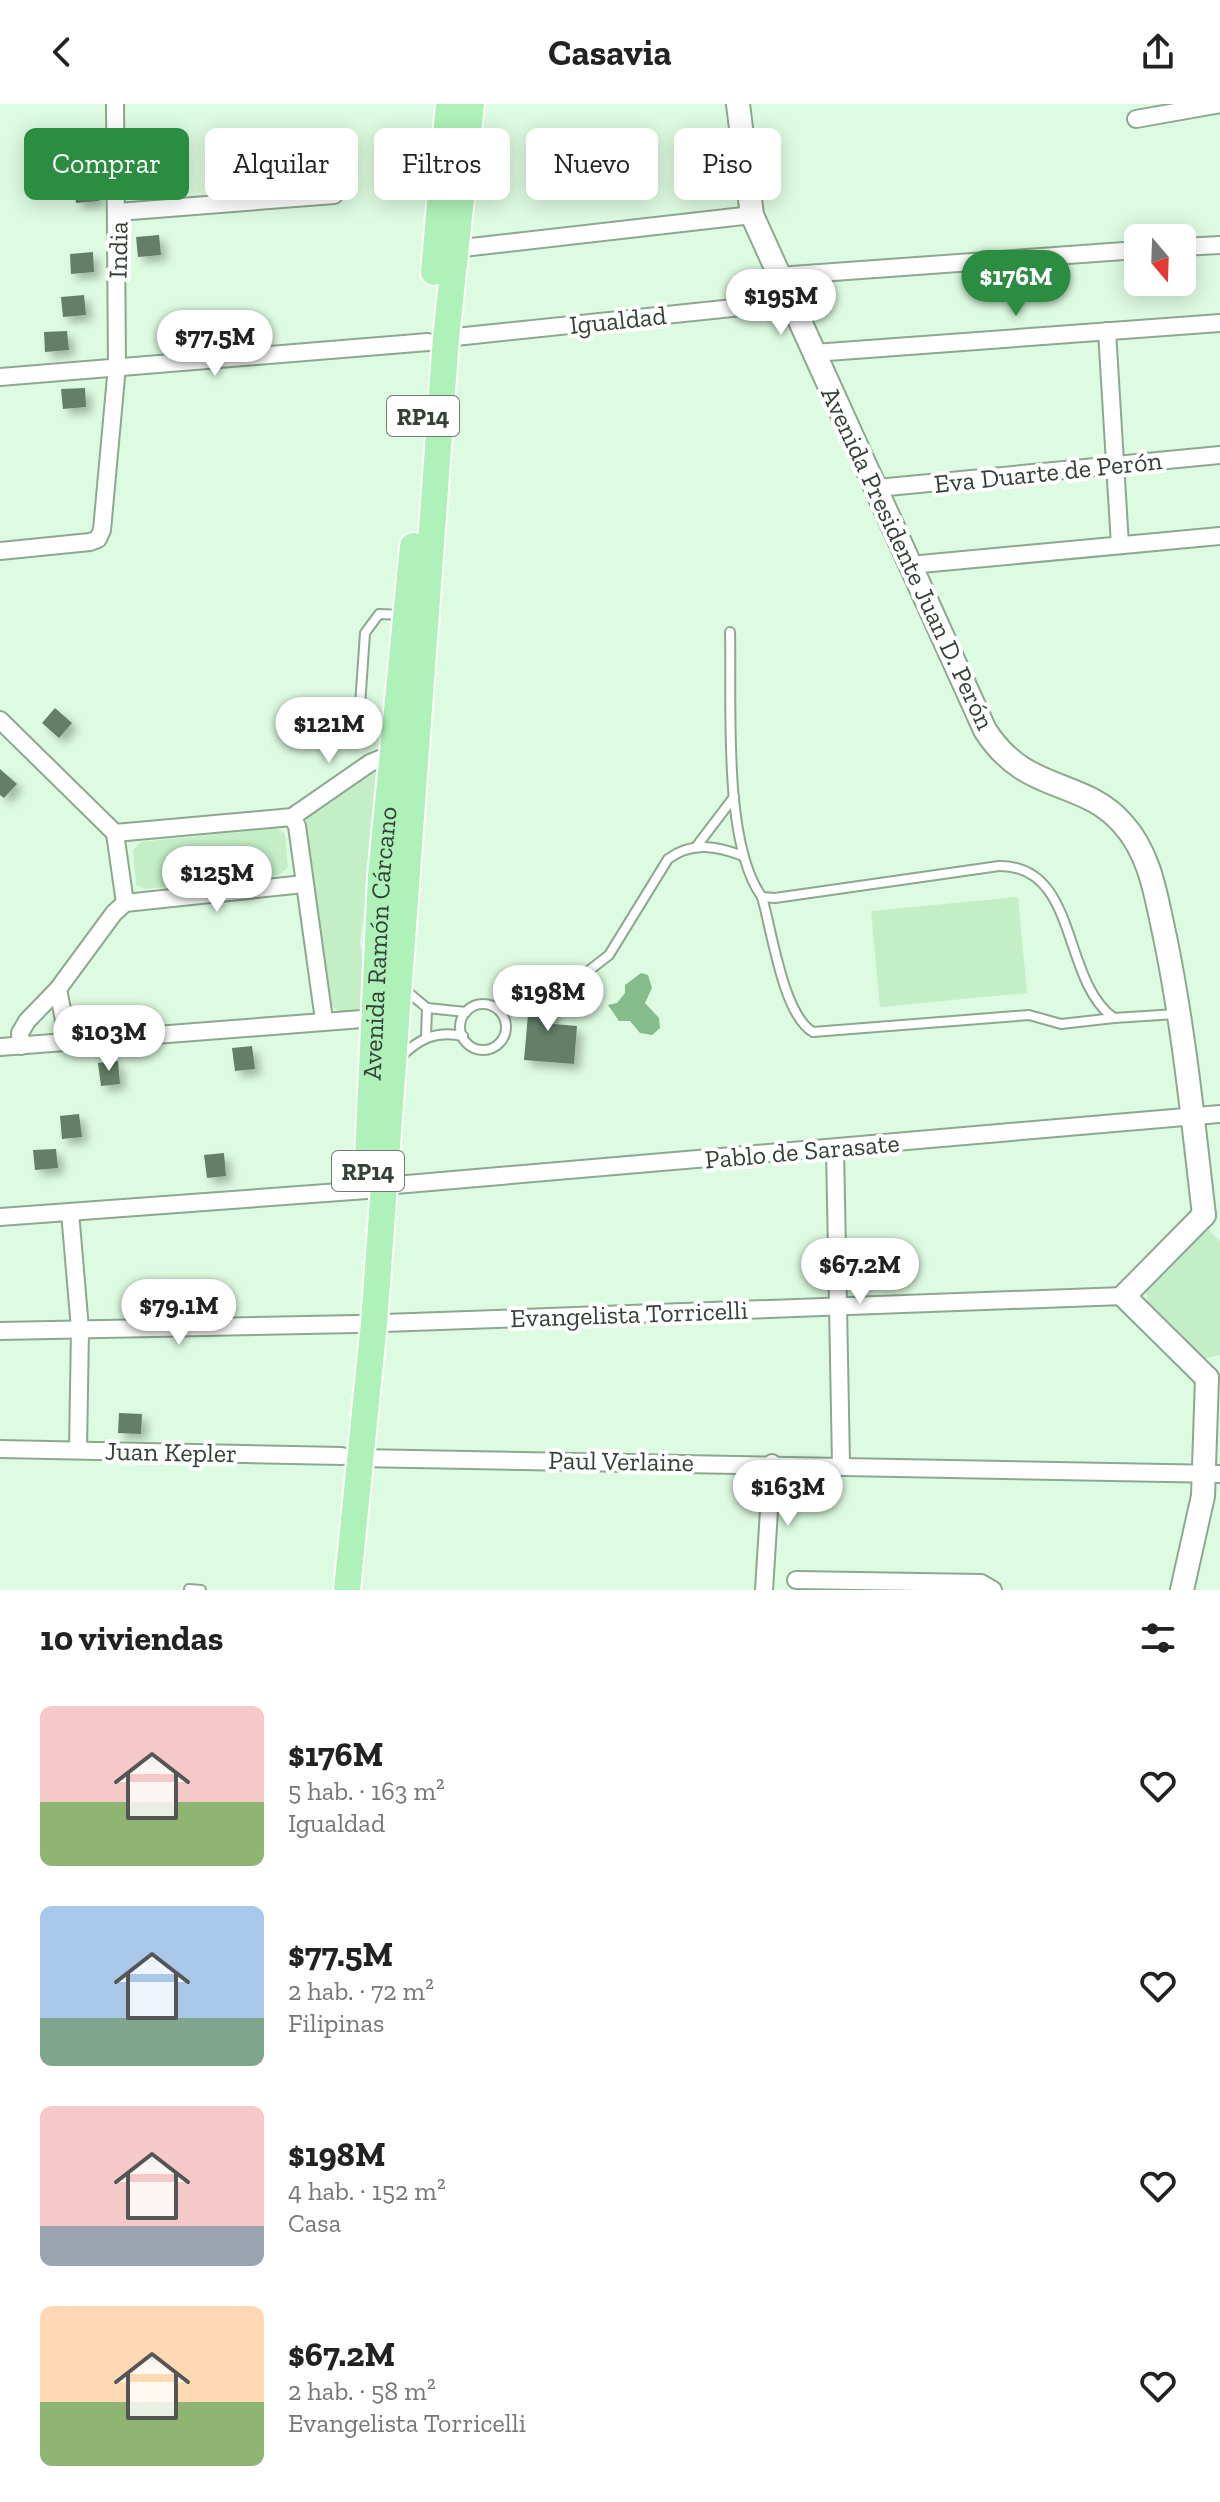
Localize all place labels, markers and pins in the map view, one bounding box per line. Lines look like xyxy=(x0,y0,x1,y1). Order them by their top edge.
pin: $176M xyxy=(960,250,1072,318)
pin: $195M xyxy=(725,269,837,337)
pin: $77.5M xyxy=(150,310,280,378)
pin: $121M xyxy=(273,697,385,765)
pin: $125M xyxy=(161,846,273,914)
pin: $198M xyxy=(492,965,604,1033)
pin: $103M xyxy=(53,1005,165,1073)
pin: $67.2M xyxy=(795,1238,925,1306)
pin: $79.1M xyxy=(114,1279,244,1347)
pin: $163M xyxy=(732,1460,844,1528)

